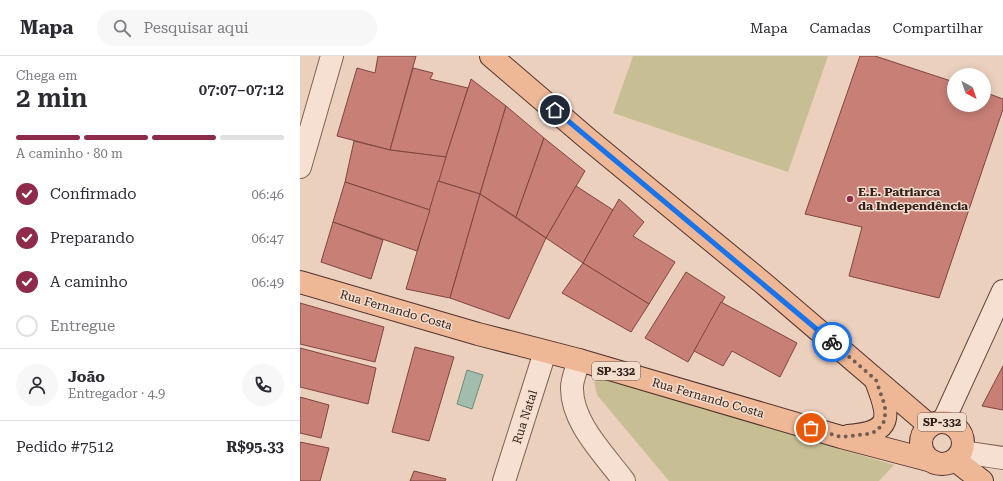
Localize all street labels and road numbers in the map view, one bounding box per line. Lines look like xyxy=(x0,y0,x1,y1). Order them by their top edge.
street label: Rua Fernando Costa xyxy=(338,287,454,333)
road number: SP-332 xyxy=(592,362,640,380)
street label: Rua Fernando Costa xyxy=(650,375,766,421)
street label: Rua Natal xyxy=(510,388,540,446)
road number: SP-332 xyxy=(918,413,966,431)

